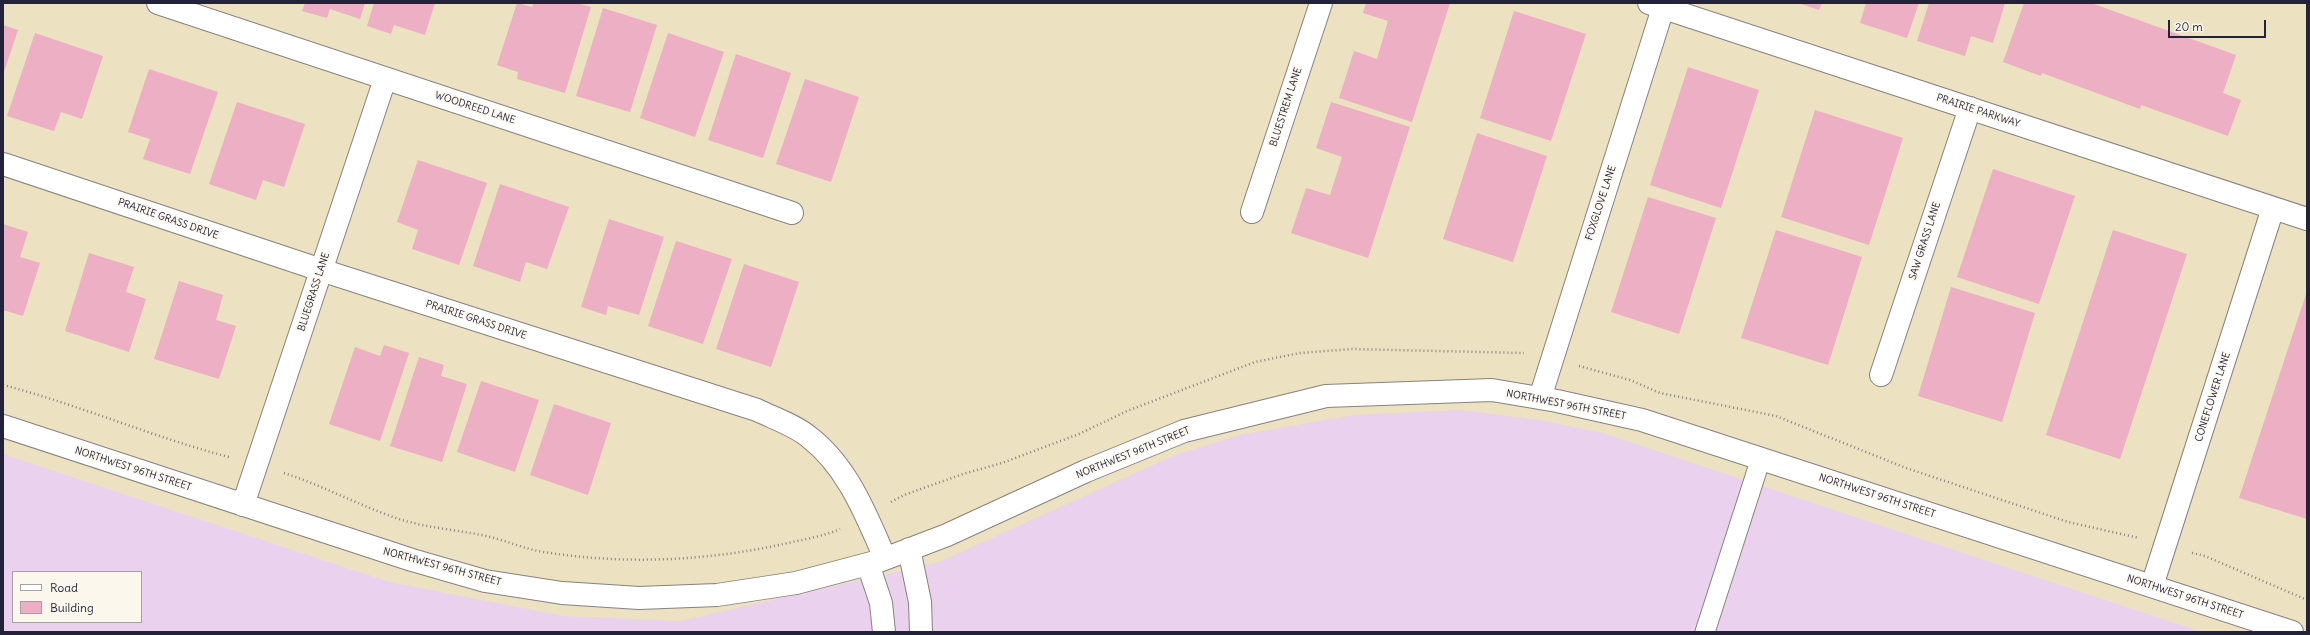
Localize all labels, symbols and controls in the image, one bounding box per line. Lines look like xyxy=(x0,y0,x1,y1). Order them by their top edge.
scale bar xyxy=(2170,12,2268,38)
text: 20 m xyxy=(2175,19,2203,34)
street label: BLUESTREM LANE xyxy=(1268,66,1304,148)
street label: WOODREED LANE xyxy=(433,89,517,127)
street label: PRAIRIE PARKWAY xyxy=(1935,92,2021,130)
street label: FOXGLOVE LANE xyxy=(1583,164,1619,242)
street label: PRAIRIE GRASS DRIVE xyxy=(116,196,220,242)
street label: SAW GRASS LANE xyxy=(1907,200,1943,282)
street label: BLUEGRASS LANE xyxy=(296,251,332,333)
street label: PRAIRIE GRASS DRIVE xyxy=(424,298,528,342)
street label: CONEFLOWER LANE xyxy=(2193,351,2233,443)
street label: NORTHWEST 96TH STREET xyxy=(1505,388,1627,422)
street label: NORTHWEST 96TH STREET xyxy=(1074,425,1192,481)
street label: NORTHWEST 96TH STREET xyxy=(73,444,193,494)
street label: NORTHWEST 96TH STREET xyxy=(1817,471,1937,521)
street label: NORTHWEST 96TH STREET xyxy=(382,545,502,589)
legend xyxy=(12,571,142,623)
street label: NORTHWEST 96TH STREET xyxy=(2125,572,2245,622)
text: Road xyxy=(50,580,78,595)
text: Building xyxy=(50,600,94,615)

